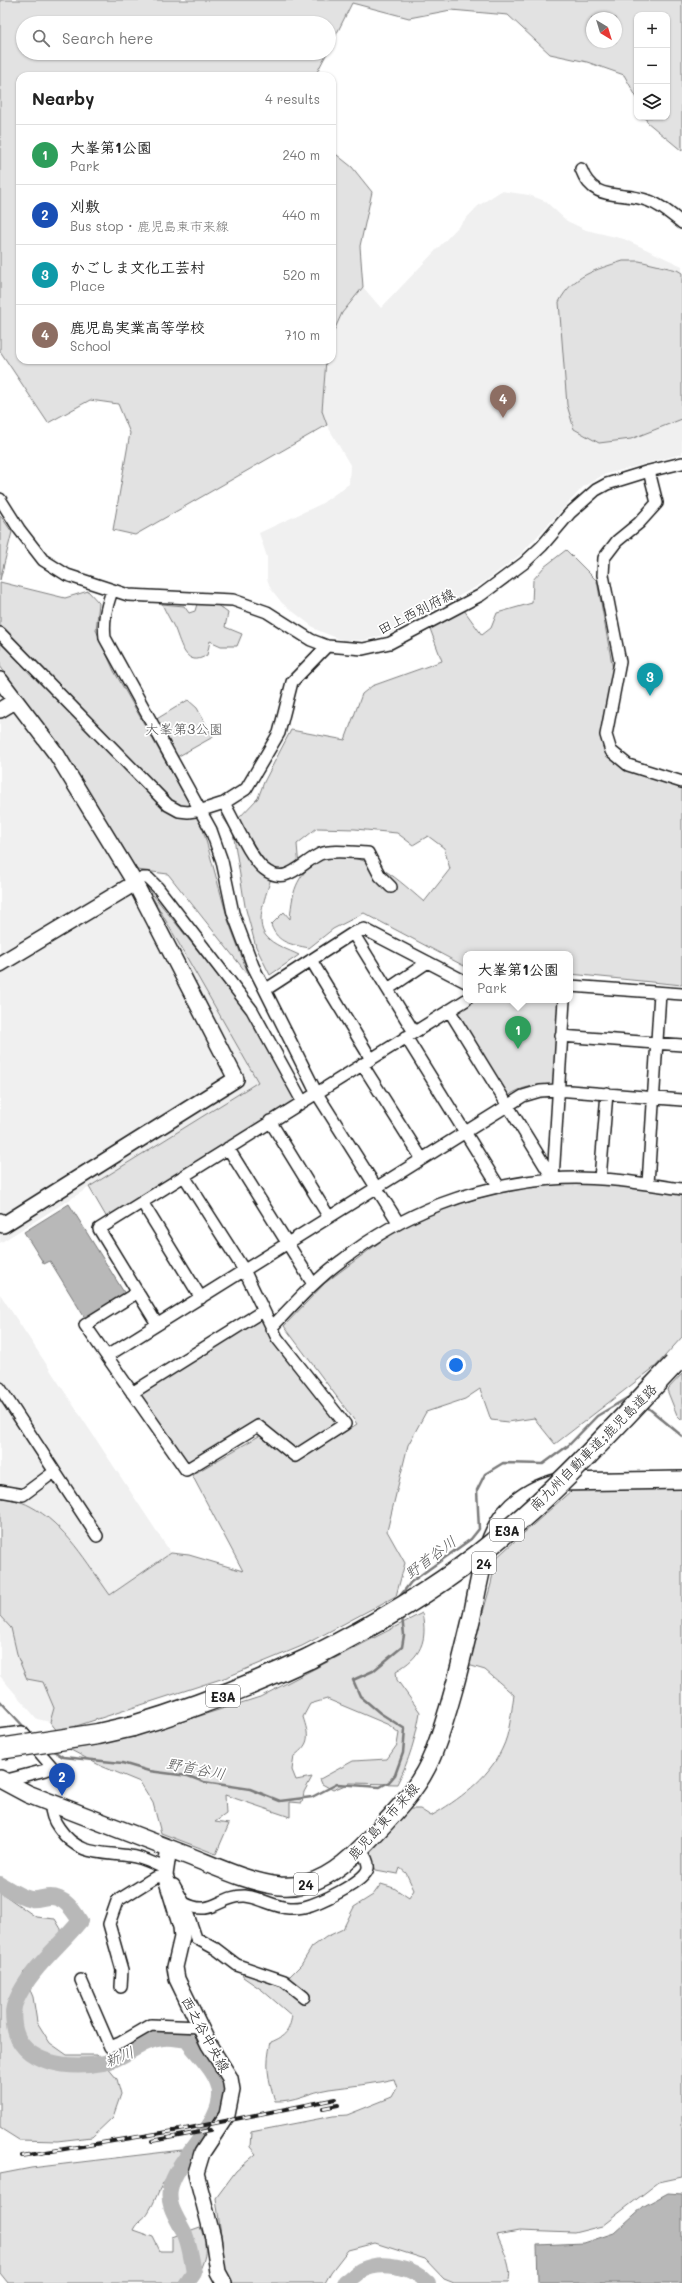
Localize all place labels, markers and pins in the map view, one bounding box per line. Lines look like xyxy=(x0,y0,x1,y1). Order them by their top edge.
pin: 4 xyxy=(490,385,516,418)
pin: 3 xyxy=(637,663,663,696)
pin: 1 xyxy=(505,1016,531,1049)
pin: 2 xyxy=(49,1763,75,1796)

